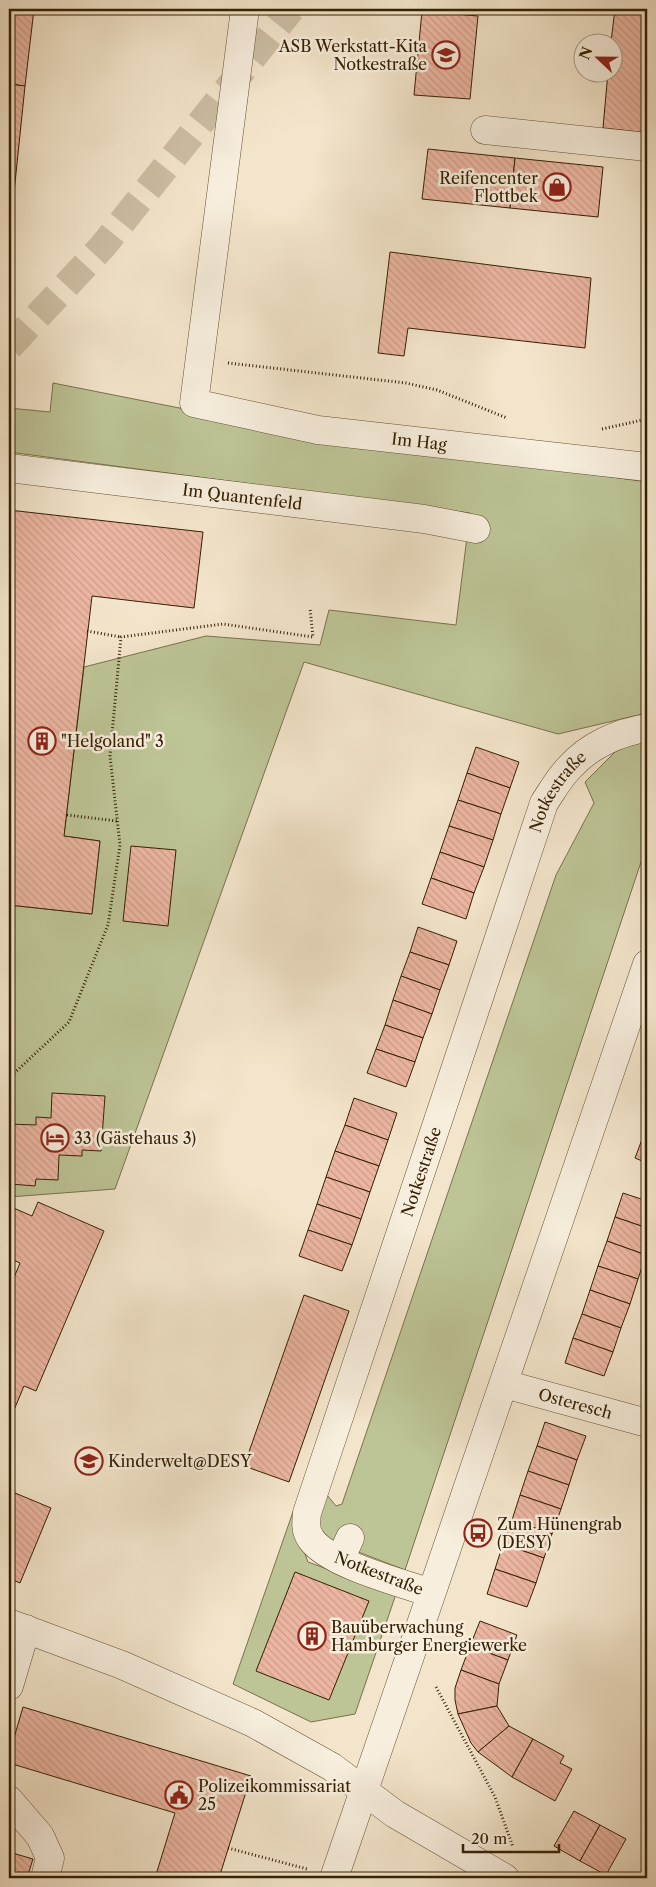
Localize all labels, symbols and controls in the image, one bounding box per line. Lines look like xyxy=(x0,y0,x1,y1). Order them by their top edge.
north arrow xyxy=(574,32,624,82)
place label: ASB Werkstatt-Kita Notkestraße xyxy=(278,36,428,74)
school or university icon: ASB Werkstatt-Kita Notkestraße xyxy=(431,40,461,70)
text: N xyxy=(575,44,597,62)
place label: Reifencenter Flottbek xyxy=(439,168,539,206)
shop icon: Reifencenter Flottbek xyxy=(542,172,572,202)
street label: Im Hag xyxy=(390,428,449,454)
street label: Im Quantenfeld xyxy=(181,479,304,514)
building icon: "Helgoland" 3 xyxy=(27,726,57,756)
place label: "Helgoland" 3 xyxy=(61,731,164,751)
street label: Notkestraße xyxy=(525,747,590,835)
hotel icon: 33 (Gästehaus 3) xyxy=(40,1123,70,1153)
street label: Notkestraße xyxy=(397,1124,445,1219)
place label: 33 (Gästehaus 3) xyxy=(74,1128,196,1148)
street label: Osteresch xyxy=(536,1384,615,1423)
school or university icon: Kinderwelt@DESY xyxy=(74,1446,104,1476)
place label: Kinderwelt@DESY xyxy=(108,1451,252,1471)
place label: Zum Hünengrab (DESY) xyxy=(497,1514,622,1552)
bus stop icon: Zum Hünengrab (DESY) xyxy=(463,1518,493,1548)
street label: Notkestraße xyxy=(332,1547,426,1599)
place label: Bauüberwachung Hamburger Energiewerke xyxy=(331,1617,527,1655)
building icon: Bauüberwachung Hamburger Energiewerke xyxy=(297,1621,327,1651)
place label: Polizeikommissariat 25 xyxy=(198,1776,351,1814)
public building icon: Polizeikommissariat 25 xyxy=(164,1780,194,1810)
scale bar xyxy=(463,1822,560,1854)
text: 20 m xyxy=(471,1829,507,1848)

